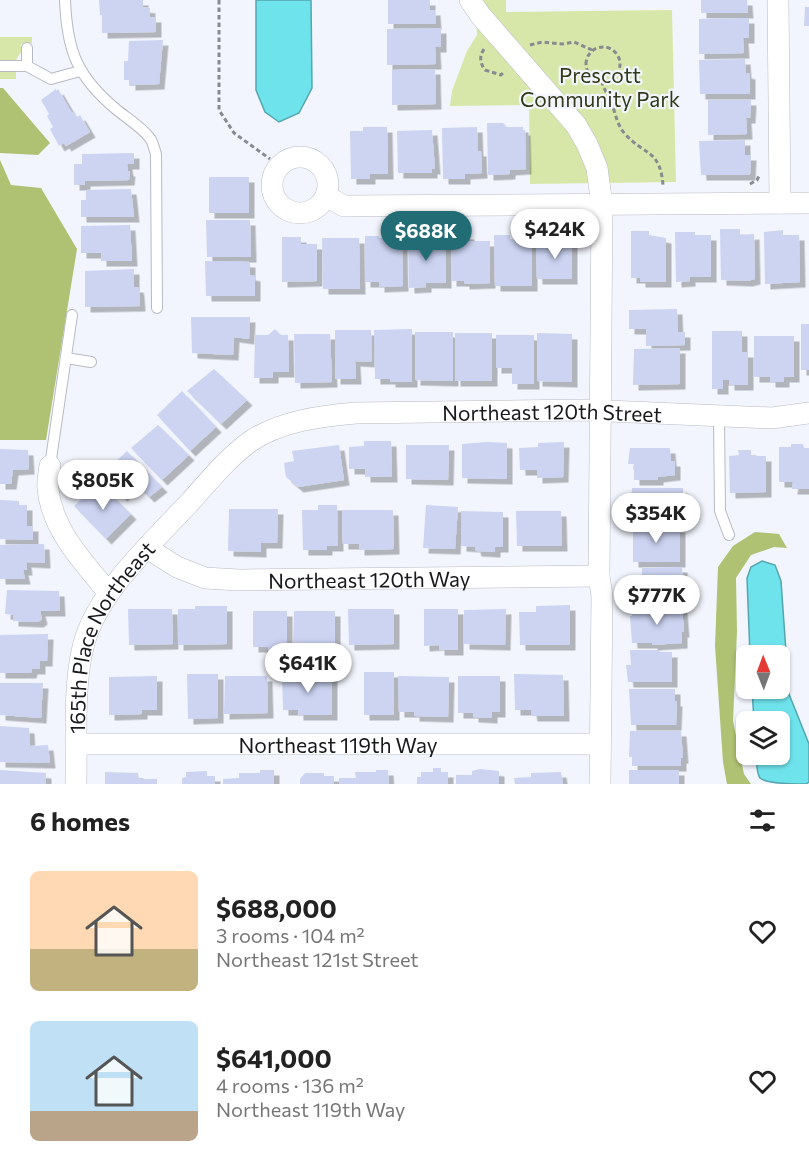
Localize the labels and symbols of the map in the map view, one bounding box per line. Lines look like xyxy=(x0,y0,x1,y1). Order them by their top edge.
park label: Prescott Community Park xyxy=(520,62,680,111)
pin: $424K xyxy=(513,209,597,260)
pin: $688K xyxy=(384,211,468,262)
street label: Northeast 120th Street xyxy=(442,397,663,426)
pin: $805K xyxy=(61,460,145,511)
pin: $354K xyxy=(614,493,698,544)
street label: 165th Place Northeast xyxy=(64,535,159,734)
street label: Northeast 120th Way xyxy=(268,565,471,592)
pin: $777K xyxy=(615,575,699,626)
pin: $641K xyxy=(266,643,350,694)
north arrow xyxy=(736,645,790,699)
street label: Northeast 119th Way xyxy=(238,732,438,757)

